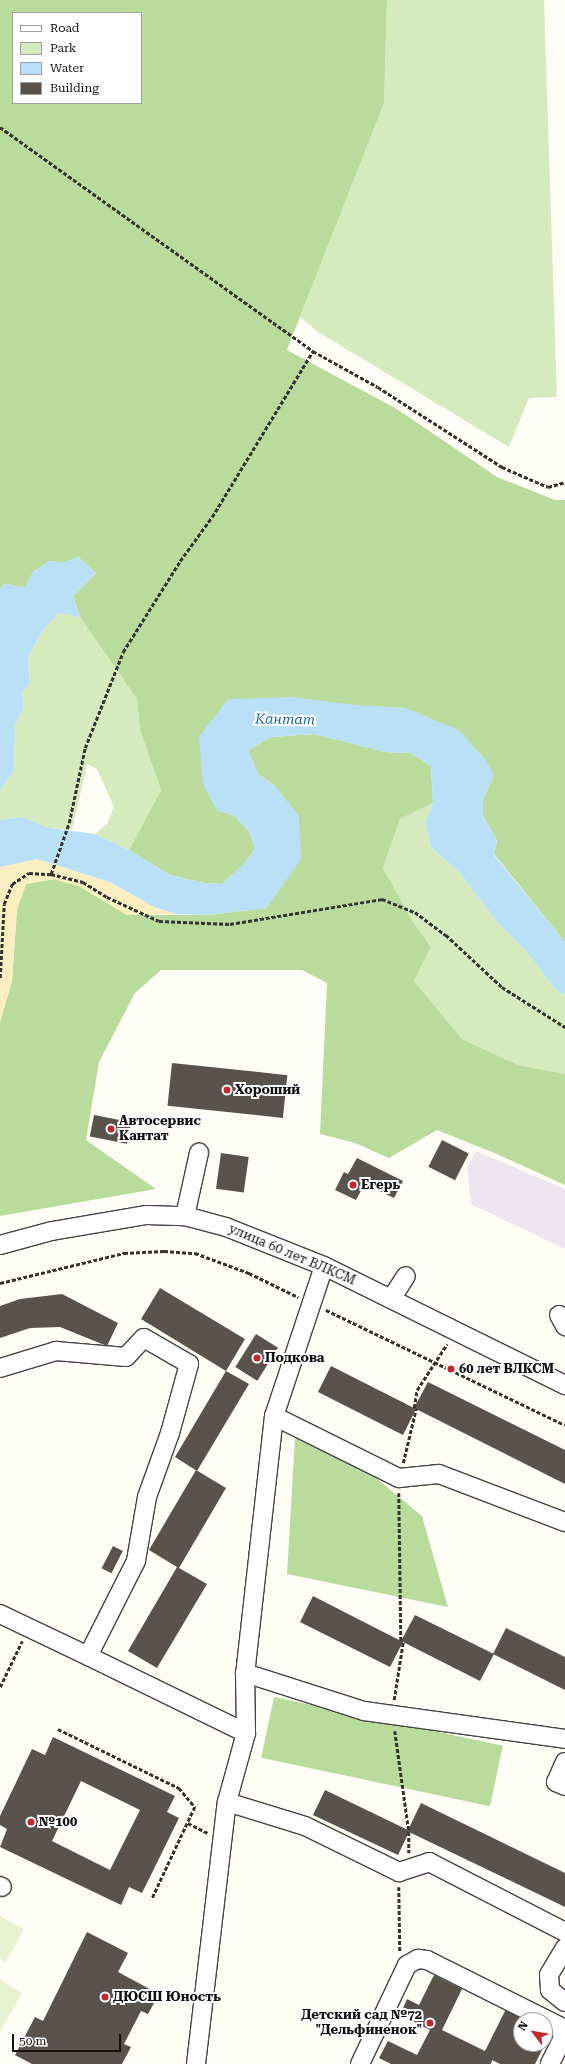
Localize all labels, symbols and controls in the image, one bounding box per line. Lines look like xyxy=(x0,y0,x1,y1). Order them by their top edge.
legend xyxy=(12,12,142,104)
text: Road xyxy=(50,21,79,35)
text: Park xyxy=(50,41,76,55)
text: Water xyxy=(50,61,84,75)
text: Building xyxy=(50,81,99,95)
water label: Кантат xyxy=(255,710,315,728)
place label: Хороший xyxy=(235,1082,300,1098)
marker: Хороший xyxy=(222,1085,232,1095)
place label: Автосервис Кантат xyxy=(119,1114,201,1145)
marker: Автосервис Кантат xyxy=(106,1124,116,1134)
place label: Егерь xyxy=(361,1177,400,1193)
marker: Егерь xyxy=(348,1180,358,1190)
street label: улица 60 лет ВЛКСМ xyxy=(226,1221,358,1289)
place label: Подкова xyxy=(265,1350,325,1366)
marker: Подкова xyxy=(252,1353,262,1363)
place label: 60 лет ВЛКСМ xyxy=(459,1361,554,1377)
marker: 60 лет ВЛКСМ xyxy=(446,1364,456,1374)
place label: №100 xyxy=(39,1814,77,1830)
marker: №100 xyxy=(26,1817,36,1827)
place label: ДЮСШ Юность xyxy=(113,1989,221,2005)
marker: ДЮСШ Юность xyxy=(100,1992,110,2002)
place label: Детский сад №72 "Дельфиненок" xyxy=(301,2008,422,2039)
north arrow xyxy=(513,2012,553,2052)
marker: Детский сад №72 "Дельфиненок" xyxy=(425,2018,435,2028)
text: N xyxy=(515,2019,531,2033)
scale bar xyxy=(14,2026,123,2052)
text: 50 m xyxy=(19,2034,46,2048)

